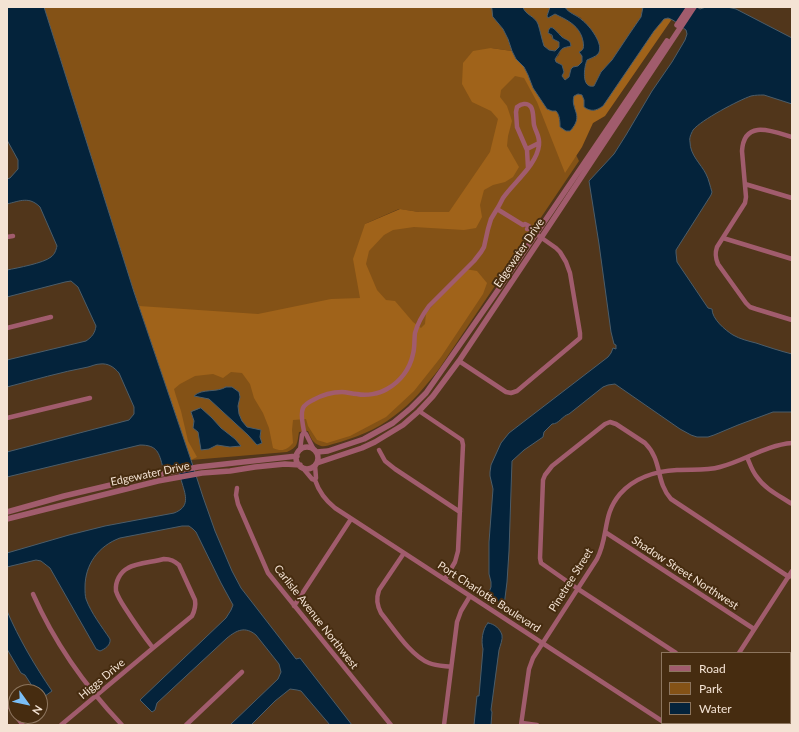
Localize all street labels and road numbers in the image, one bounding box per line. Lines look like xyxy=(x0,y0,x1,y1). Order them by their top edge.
street label: Edgewater Drive xyxy=(491,216,547,290)
street label: Edgewater Drive xyxy=(109,459,191,489)
street label: Shadow Street Northwest xyxy=(629,534,741,612)
street label: Pinetree Street xyxy=(546,546,596,614)
street label: Port Charlotte Boulevard xyxy=(435,559,543,635)
street label: Carlisle Avenue Northwest xyxy=(271,562,361,672)
street label: Higgs Drive xyxy=(76,656,128,702)

